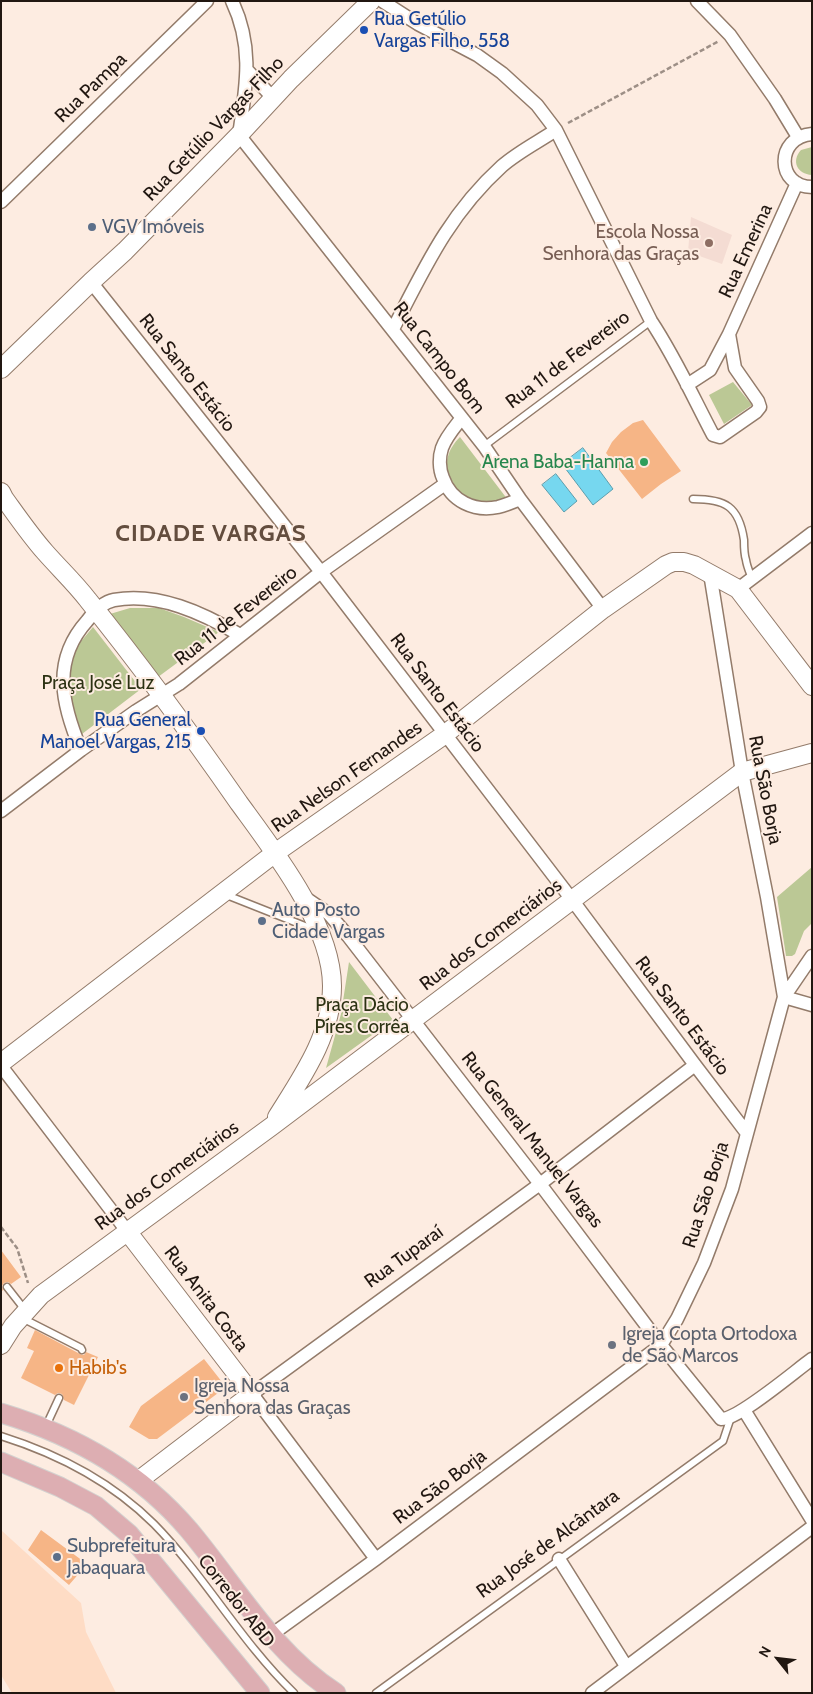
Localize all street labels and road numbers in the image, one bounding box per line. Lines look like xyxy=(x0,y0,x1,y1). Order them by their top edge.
street label: Rua Pampa xyxy=(50,48,132,128)
street label: Rua Getúlio Vargas Filho xyxy=(139,52,289,206)
street label: Rua Emerina xyxy=(714,200,778,302)
street label: Rua Campo Bom xyxy=(388,297,490,419)
street label: Rua 11 de Fevereiro xyxy=(502,306,634,414)
street label: Rua Santo Estácio xyxy=(134,310,240,436)
street label: Rua 11 de Fevereiro xyxy=(170,561,302,671)
street label: Rua Santo Estácio xyxy=(385,629,489,757)
street label: Rua Nelson Fernandes xyxy=(267,716,427,838)
street label: Rua São Borja xyxy=(743,734,787,846)
street label: Rua dos Comerciários xyxy=(416,874,566,996)
street label: Rua Santo Estácio xyxy=(630,952,734,1080)
street label: Rua General Manuel Vargas xyxy=(456,1048,608,1232)
street label: Rua dos Comerciários xyxy=(91,1116,243,1236)
street label: Rua São Borja xyxy=(678,1139,734,1251)
street label: Rua Tuparaí xyxy=(360,1221,448,1293)
street label: Rua Anita Costa xyxy=(159,1242,253,1356)
street label: Rua São Borja xyxy=(389,1445,491,1529)
street label: Rua José de Alcântara xyxy=(472,1485,624,1603)
street label: Corredor ABD xyxy=(193,1550,279,1652)

